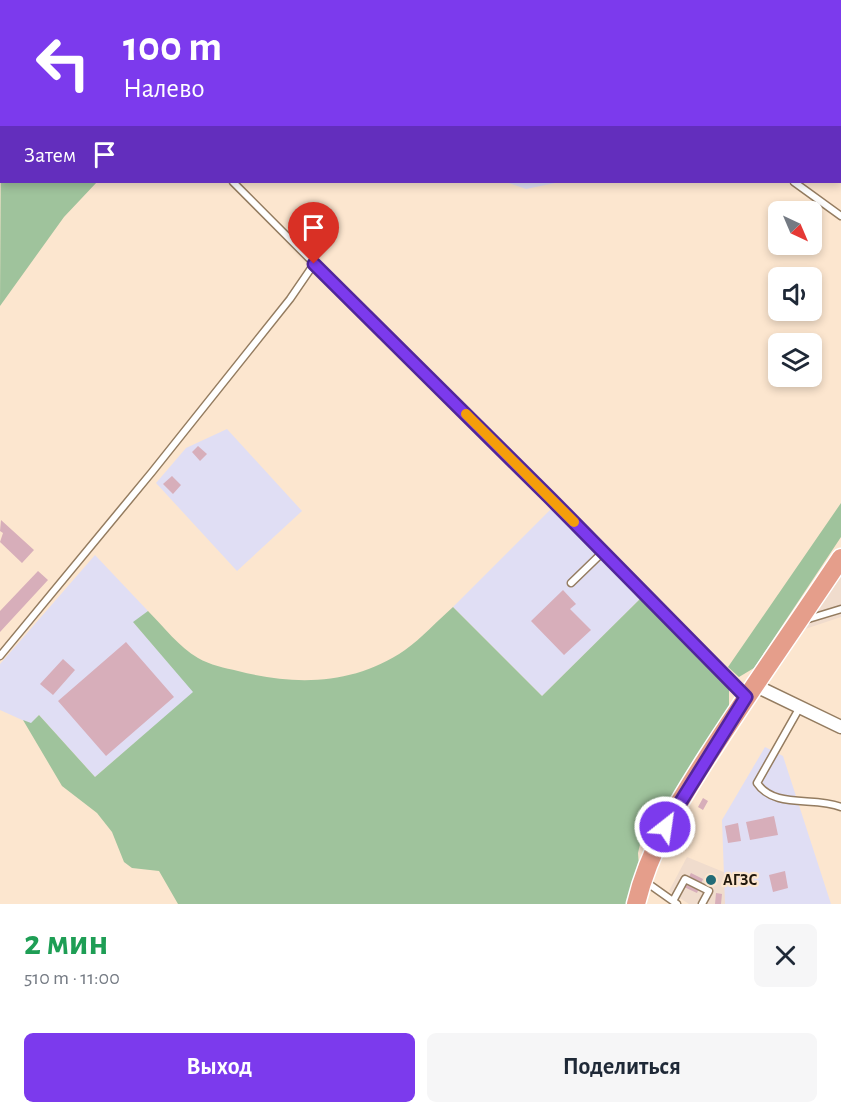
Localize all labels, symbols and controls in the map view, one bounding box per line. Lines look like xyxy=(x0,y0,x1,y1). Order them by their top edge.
icon: left xyxy=(24,24,102,102)
text: 100 m xyxy=(123,26,222,68)
text: Налево xyxy=(123,75,205,102)
icon: arrive xyxy=(88,138,121,171)
text: Затем xyxy=(24,144,76,166)
north arrow xyxy=(768,201,822,255)
map controls xyxy=(768,201,822,387)
pin xyxy=(288,202,339,264)
icon: arrive xyxy=(297,211,330,244)
button: sound xyxy=(768,267,822,321)
button: layers xyxy=(768,333,822,387)
position arrow xyxy=(633,795,697,859)
place label: АГЗС xyxy=(723,872,758,888)
marker: АГЗС xyxy=(704,873,718,887)
button: close xyxy=(754,924,817,987)
text: 2 мин xyxy=(24,925,108,961)
text: 510 m · 11:00 xyxy=(24,968,120,988)
button: Выход xyxy=(24,1033,415,1102)
button: Поделиться xyxy=(427,1033,817,1102)

